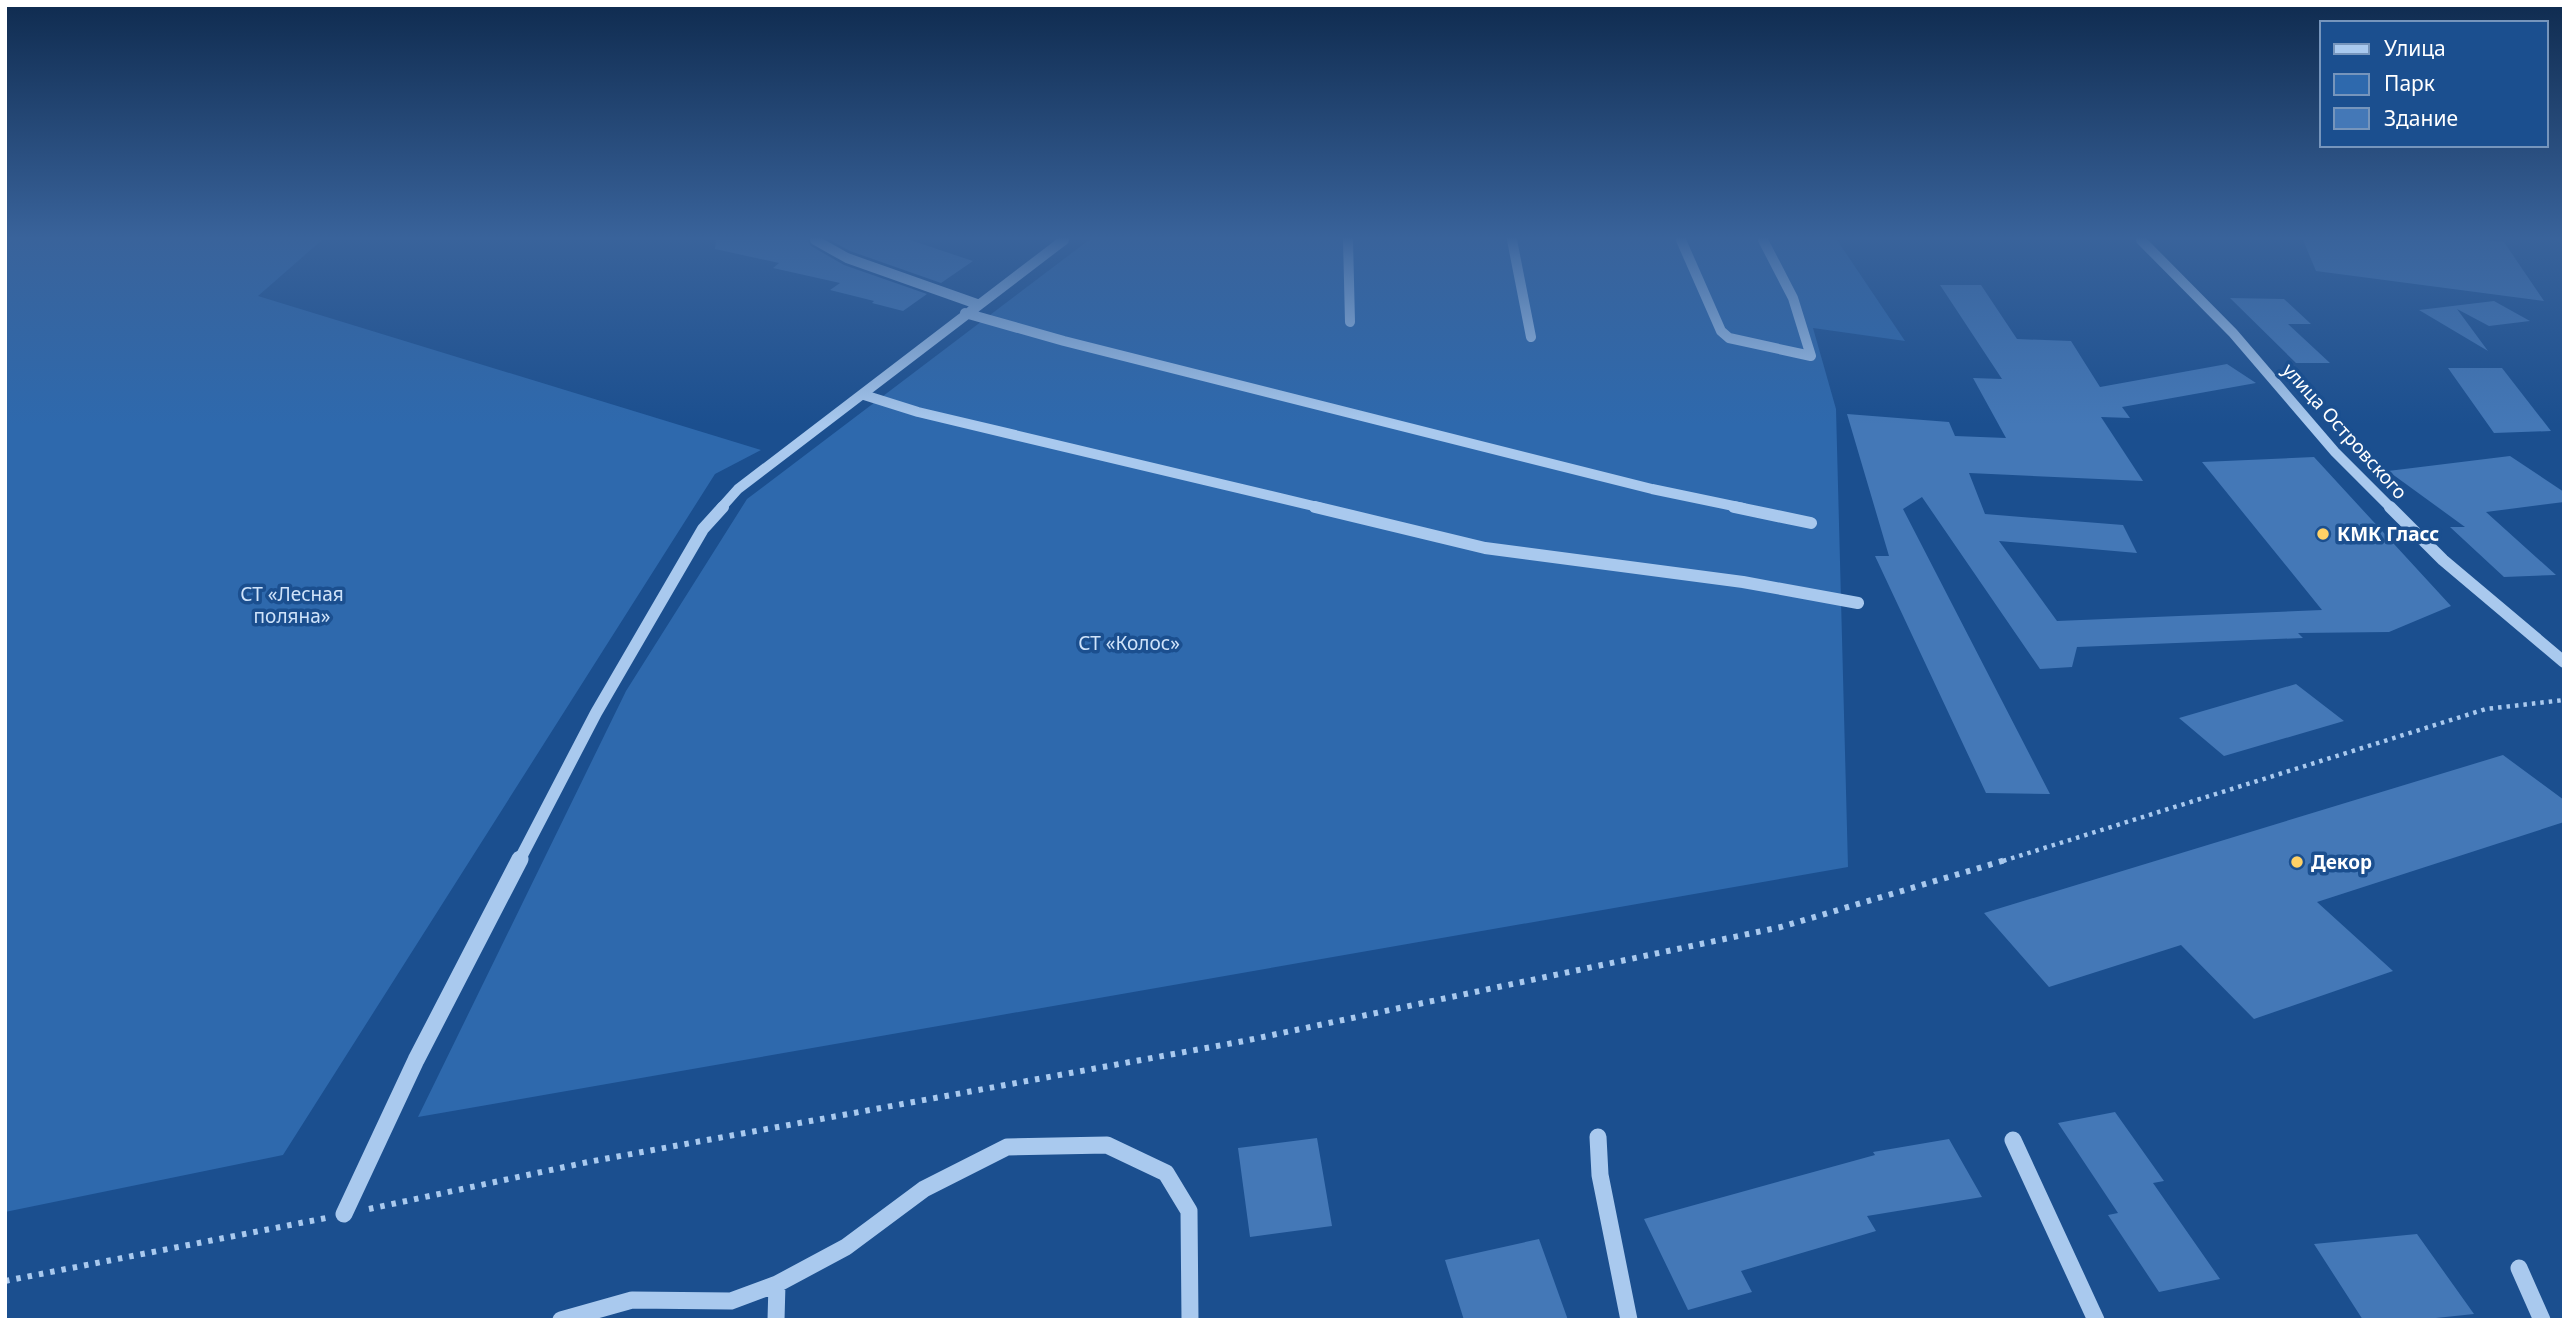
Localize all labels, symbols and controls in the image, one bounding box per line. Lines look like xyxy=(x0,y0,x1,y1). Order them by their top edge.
legend xyxy=(2320,21,2548,147)
text: Улица xyxy=(2384,34,2446,62)
text: Парк xyxy=(2384,69,2435,97)
text: Здание xyxy=(2384,104,2458,132)
street label: улица Островского xyxy=(2277,357,2413,505)
place label: КМК Гласс xyxy=(2337,521,2439,547)
marker: КМК Гласс xyxy=(2315,526,2331,542)
park label: СТ «Лесная поляна» xyxy=(240,581,344,629)
park label: СТ «Колос» xyxy=(1078,630,1180,656)
place label: Декор xyxy=(2311,849,2372,875)
marker: Декор xyxy=(2289,854,2305,870)

